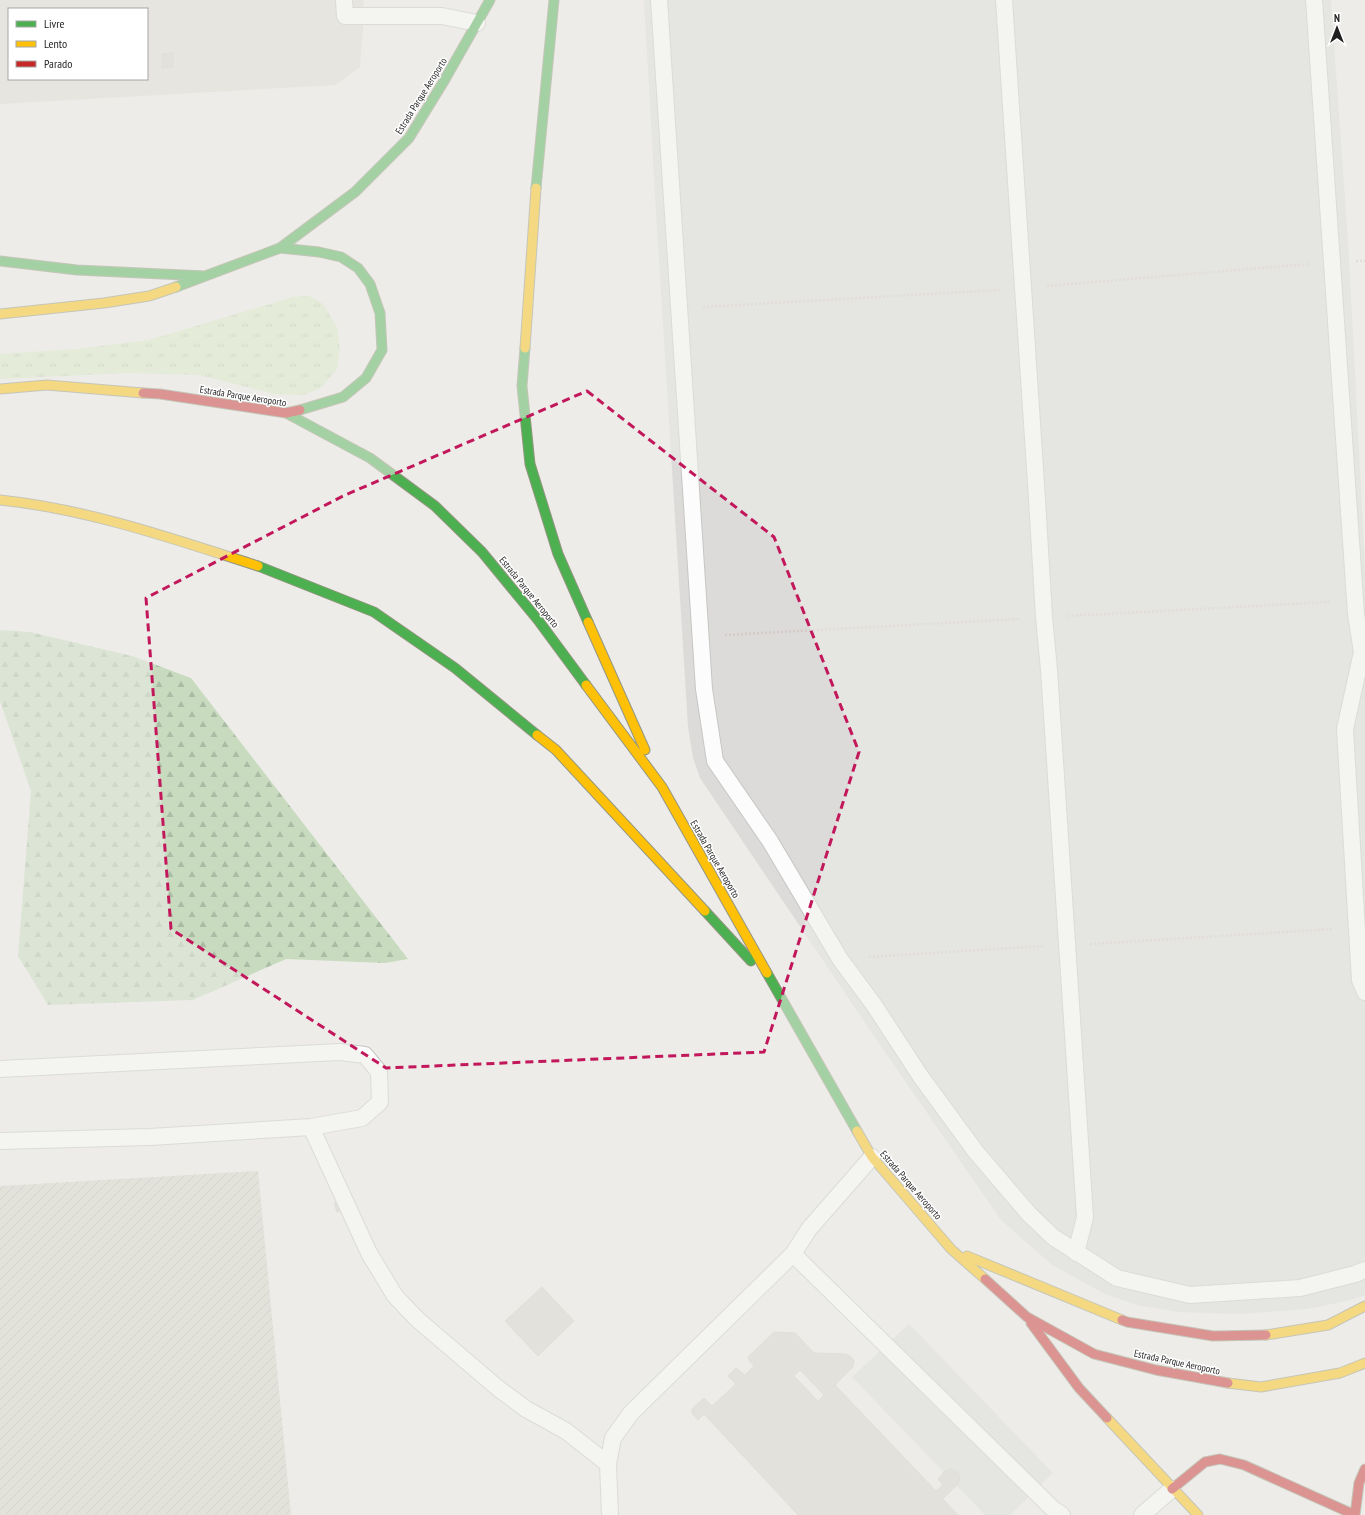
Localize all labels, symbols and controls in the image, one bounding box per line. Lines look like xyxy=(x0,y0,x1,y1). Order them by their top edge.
legend xyxy=(8,8,148,80)
north arrow xyxy=(1317,8,1357,48)
text: N xyxy=(1334,11,1340,25)
text: Livre xyxy=(44,16,65,31)
text: Lento xyxy=(44,36,67,51)
street label: Estrada Parque Aeroporto xyxy=(392,55,450,137)
text: Parado xyxy=(44,56,72,71)
street label: Estrada Parque Aeroporto xyxy=(199,383,287,409)
street label: Estrada Parque Aeroporto xyxy=(496,554,562,630)
street label: Estrada Parque Aeroporto xyxy=(687,818,743,900)
street label: Estrada Parque Aeroporto xyxy=(877,1148,945,1222)
street label: Estrada Parque Aeroporto xyxy=(1133,1347,1221,1377)

